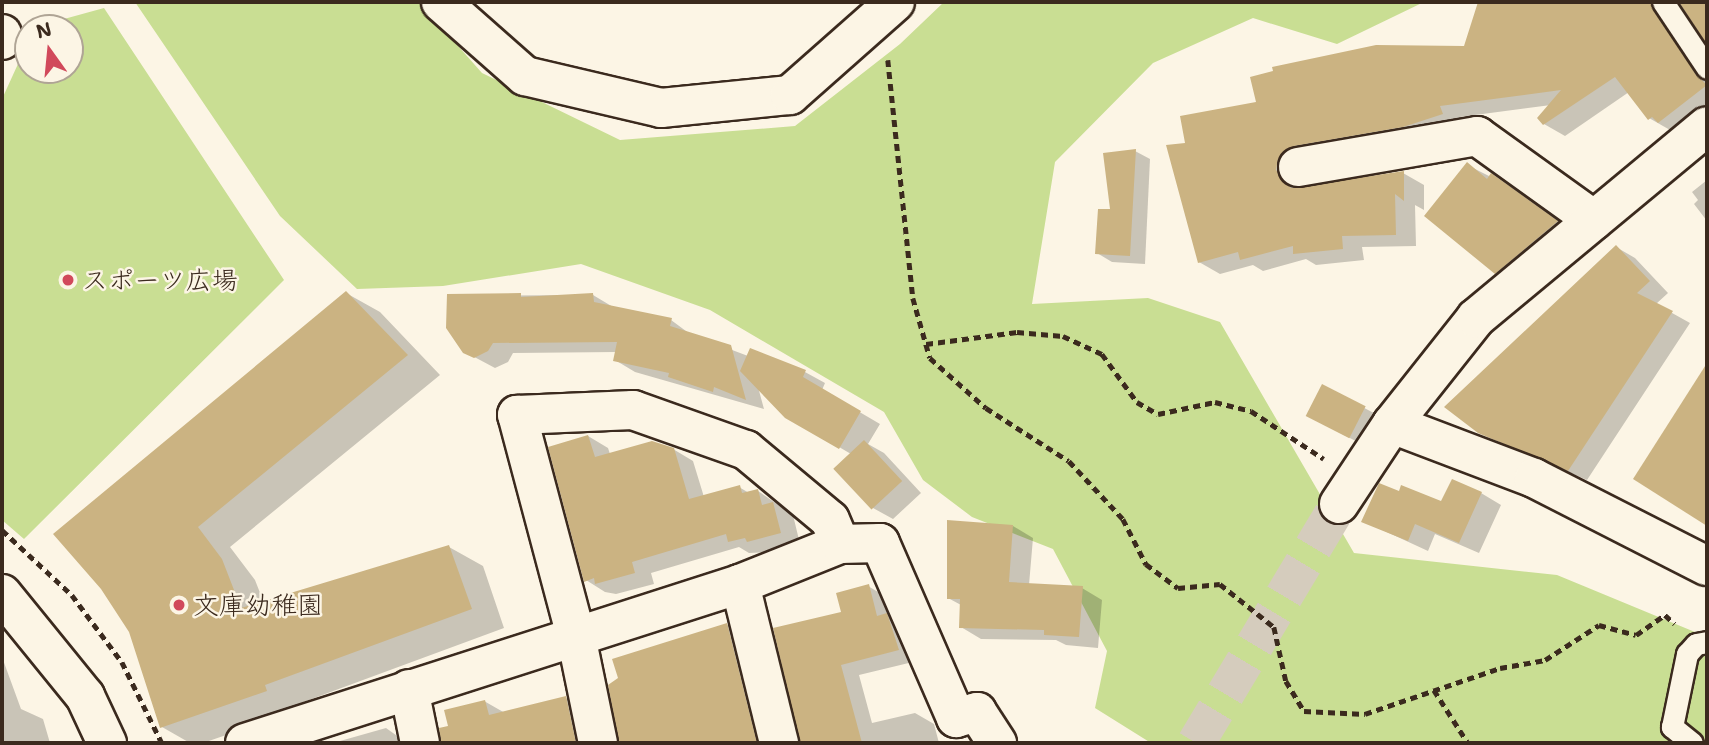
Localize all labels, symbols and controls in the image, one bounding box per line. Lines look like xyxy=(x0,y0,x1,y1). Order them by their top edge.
north arrow xyxy=(14,14,84,84)
text: N xyxy=(33,16,54,44)
place label: スポーツ広場 xyxy=(82,264,238,296)
marker: スポーツ広場 xyxy=(60,272,76,288)
place label: 文庫幼稚園 xyxy=(193,589,323,621)
marker: 文庫幼稚園 xyxy=(171,597,187,613)

